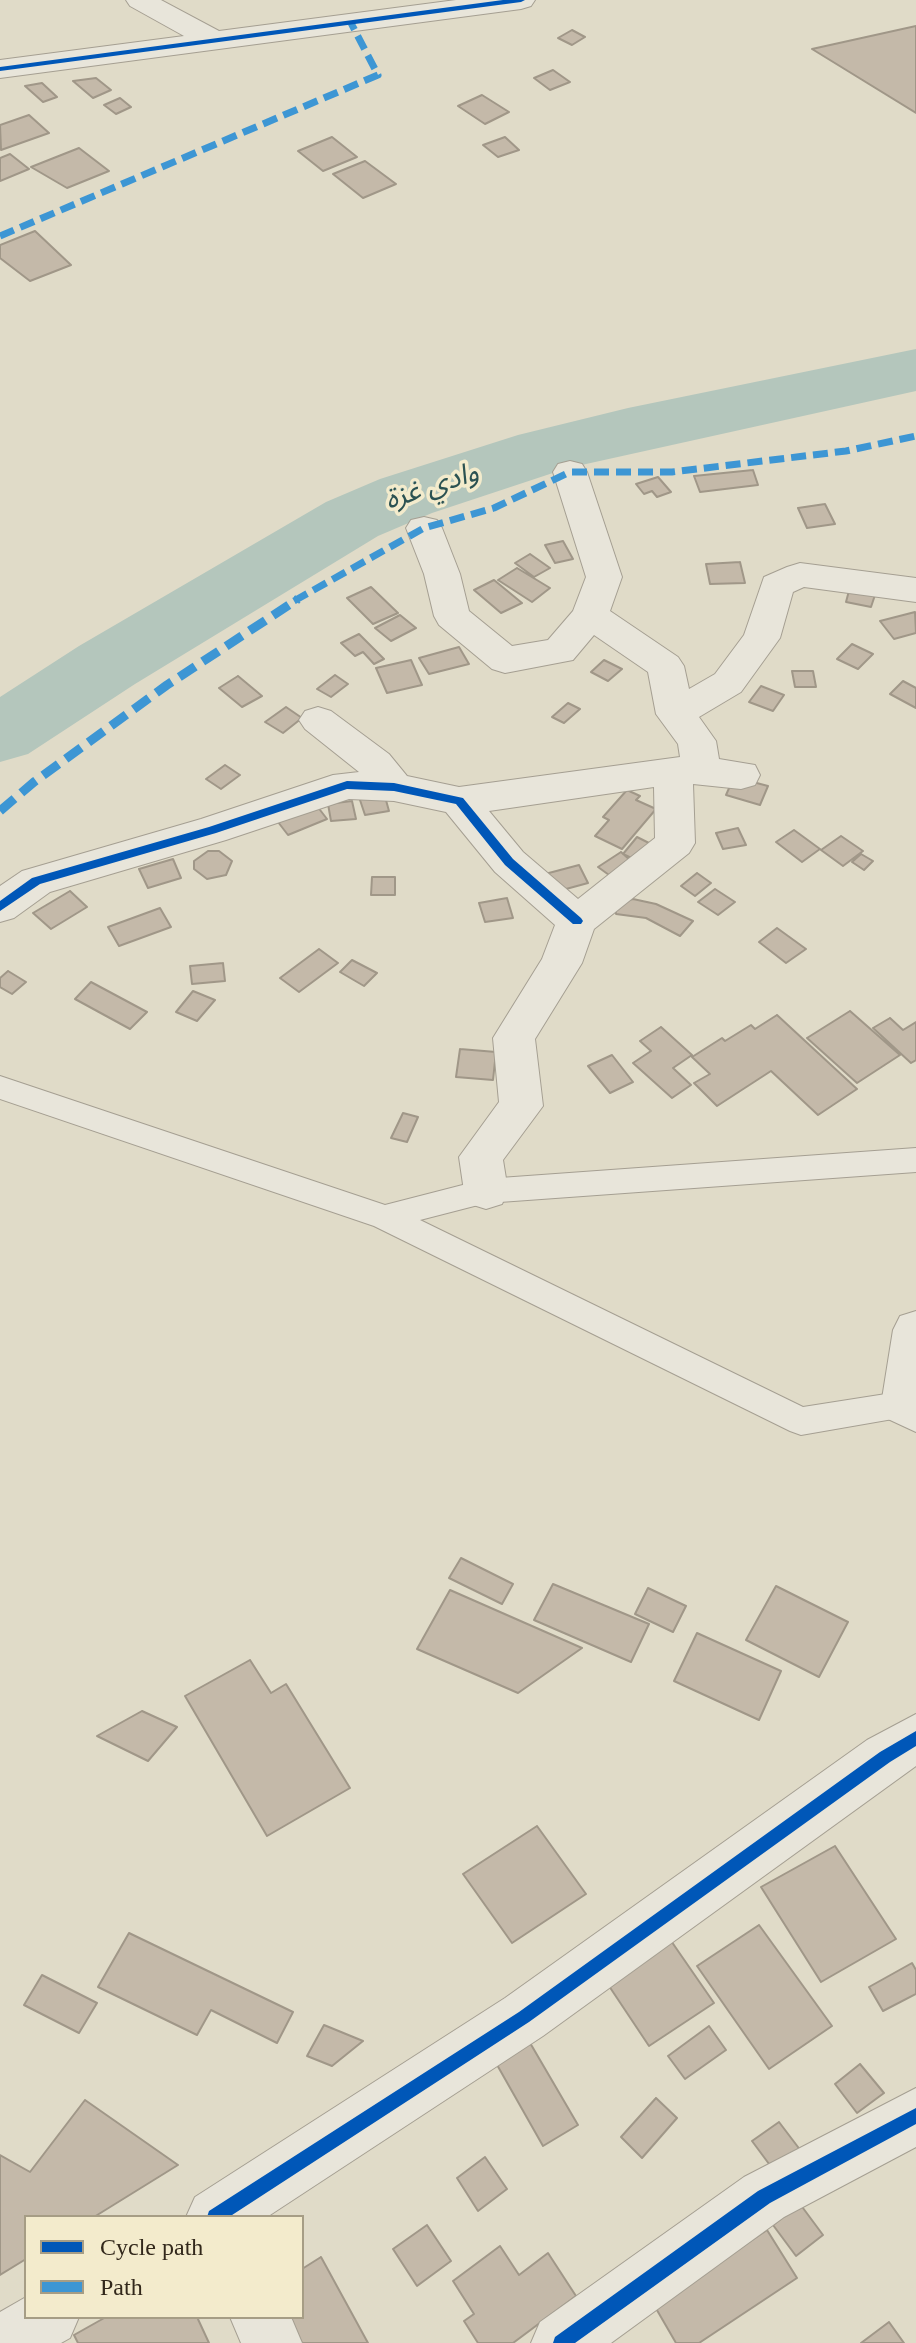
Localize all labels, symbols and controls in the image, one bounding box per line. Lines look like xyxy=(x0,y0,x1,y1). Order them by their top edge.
water label: وادي غزة xyxy=(382,459,484,521)
legend xyxy=(24,2215,304,2319)
text: Cycle path xyxy=(100,2234,203,2260)
text: Path xyxy=(100,2274,143,2300)

